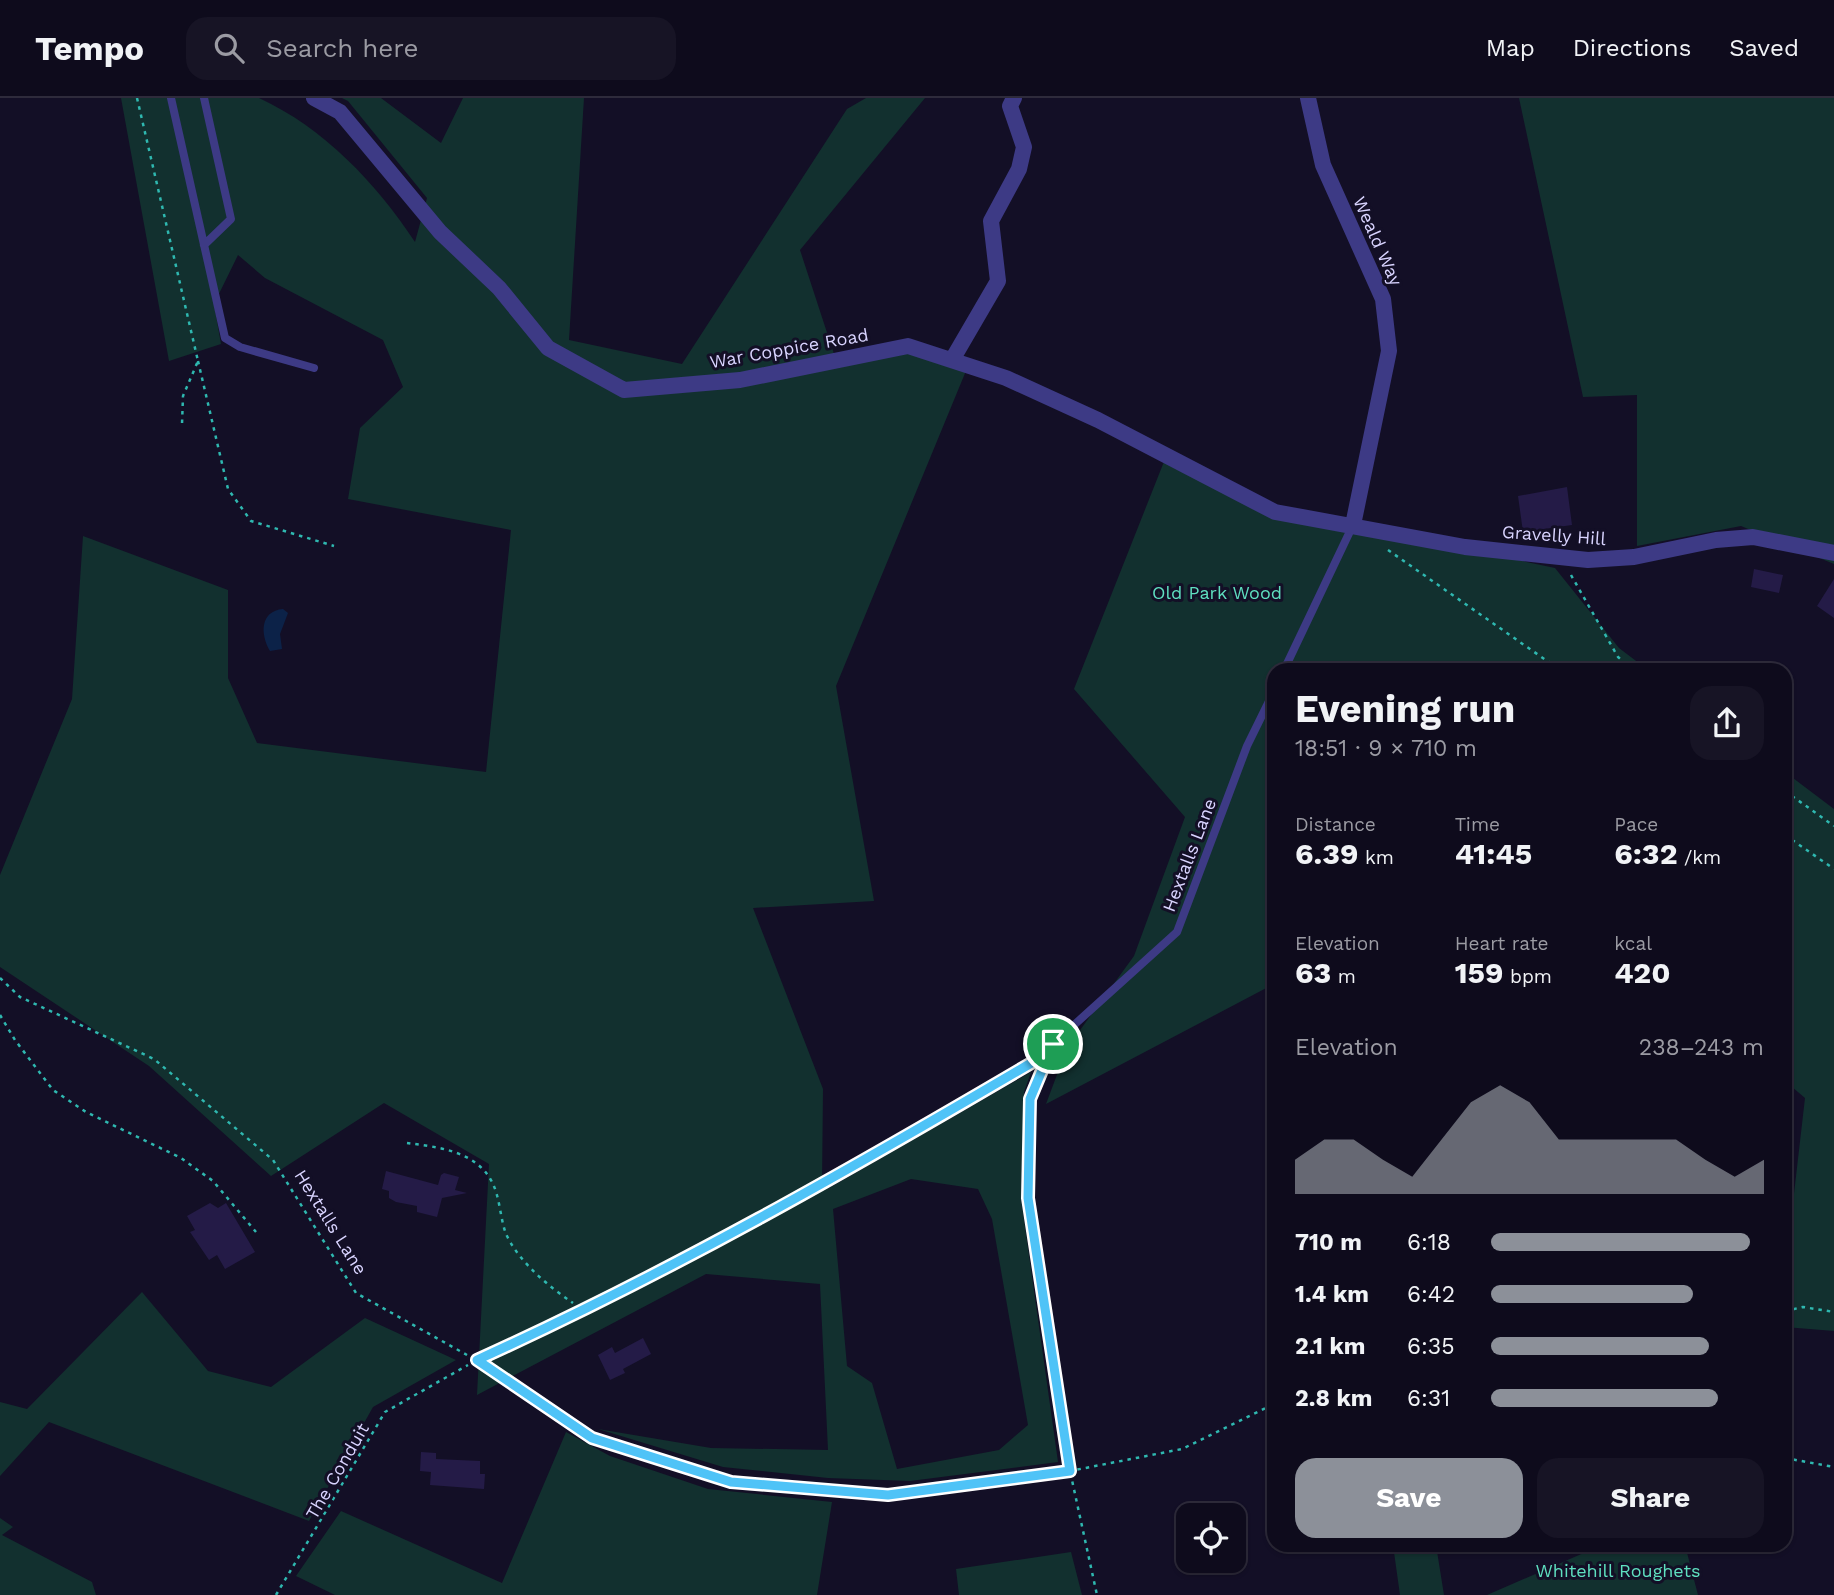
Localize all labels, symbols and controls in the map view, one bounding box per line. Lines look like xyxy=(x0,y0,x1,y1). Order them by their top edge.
search box xyxy=(186,17,676,80)
text: Tempo xyxy=(35,29,144,68)
icon: search xyxy=(210,29,248,67)
text: Search here xyxy=(266,33,419,63)
text: Map xyxy=(1486,34,1535,62)
text: Directions xyxy=(1573,34,1691,62)
text: Saved xyxy=(1729,34,1799,62)
street label: Weald Way xyxy=(1349,193,1407,289)
street label: War Coppice Road xyxy=(708,324,870,372)
street label: Gravelly Hill xyxy=(1501,521,1607,549)
park label: Old Park Wood xyxy=(1152,582,1282,603)
button: share xyxy=(1690,686,1764,760)
text: Evening run xyxy=(1295,687,1515,731)
text: 18:51 · 9 × 710 m xyxy=(1295,735,1477,762)
street label: Hextalls Lane xyxy=(1158,795,1220,915)
text: Distance xyxy=(1295,813,1376,836)
text: Time xyxy=(1455,813,1500,836)
text: Pace xyxy=(1614,813,1658,836)
text: 6.39 xyxy=(1295,836,1358,871)
text: 41:45 xyxy=(1455,836,1532,871)
text: 6:32 xyxy=(1614,836,1678,871)
text: km xyxy=(1358,846,1394,869)
text: /km xyxy=(1678,846,1721,869)
text: Elevation xyxy=(1295,932,1380,955)
text: Heart rate xyxy=(1455,932,1549,955)
text: kcal xyxy=(1614,932,1652,955)
text: 63 xyxy=(1295,955,1331,990)
text: 159 xyxy=(1455,955,1504,990)
text: 420 xyxy=(1614,955,1671,990)
text: m xyxy=(1331,965,1356,988)
text: bpm xyxy=(1504,965,1552,988)
pin xyxy=(1023,1014,1083,1074)
icon: arrive xyxy=(1034,1025,1072,1063)
text: Elevation xyxy=(1295,1034,1398,1061)
text: 238–243 m xyxy=(1639,1034,1764,1061)
street label: Hextalls Lane xyxy=(290,1166,372,1278)
text: 710 m xyxy=(1295,1229,1362,1256)
text: 6:18 xyxy=(1407,1229,1451,1256)
text: 1.4 km xyxy=(1295,1281,1369,1308)
text: 6:42 xyxy=(1407,1281,1455,1308)
text: 2.1 km xyxy=(1295,1333,1366,1360)
text: 6:35 xyxy=(1407,1333,1455,1360)
text: 2.8 km xyxy=(1295,1385,1372,1412)
text: 6:31 xyxy=(1407,1385,1450,1412)
street label: The Conduit xyxy=(301,1419,373,1523)
button: Save xyxy=(1295,1458,1523,1538)
button: Share xyxy=(1537,1458,1764,1538)
map controls xyxy=(1176,1503,1246,1573)
button: locate xyxy=(1176,1503,1246,1573)
park label: Whitehill Roughets xyxy=(1535,1560,1701,1581)

